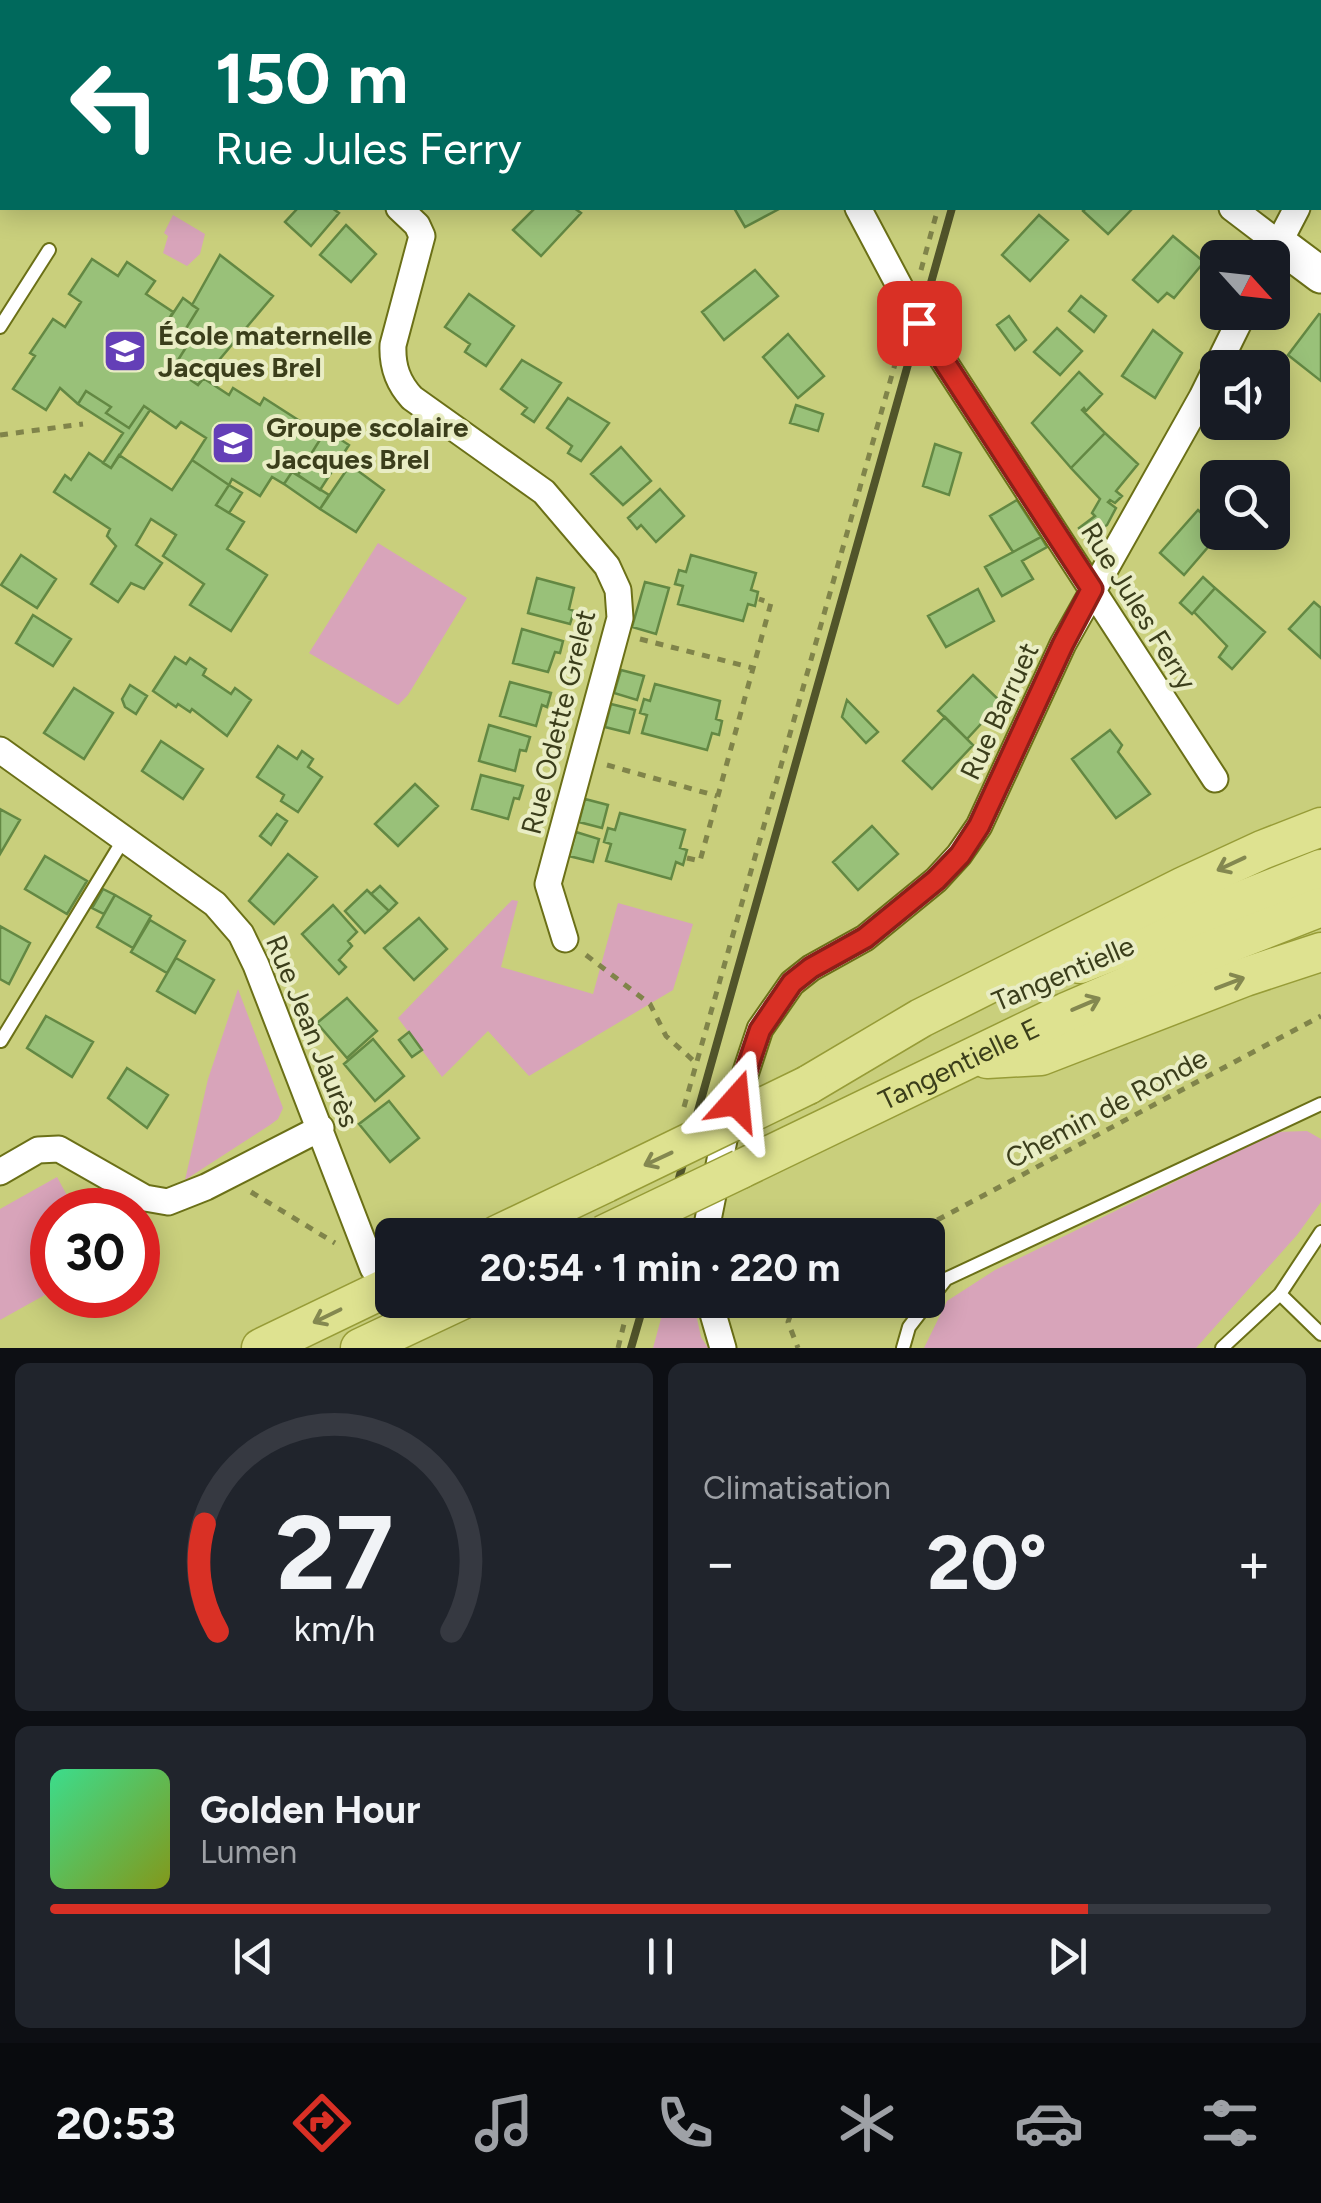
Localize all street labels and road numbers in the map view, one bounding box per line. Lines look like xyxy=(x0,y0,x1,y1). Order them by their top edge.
street label: Rue Jules Ferry xyxy=(1074,516,1204,696)
street label: Rue Odette Grelet xyxy=(514,606,602,838)
street label: Rue Barruet xyxy=(952,637,1046,785)
street label: Tangentielle xyxy=(987,928,1139,1018)
street label: Rue Jean Jaurès xyxy=(259,930,367,1132)
street label: Tangentielle E xyxy=(873,1010,1045,1117)
street label: Chemin de Ronde xyxy=(999,1040,1213,1176)

